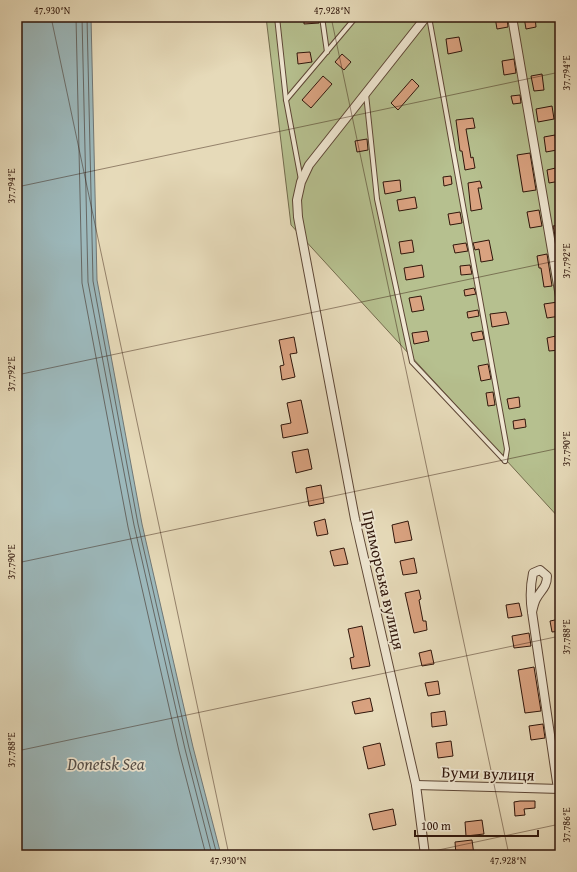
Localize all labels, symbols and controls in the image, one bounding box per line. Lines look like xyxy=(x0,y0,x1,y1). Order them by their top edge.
text: 47.930°N xyxy=(34,3,71,18)
text: 47.928°N xyxy=(314,3,351,18)
text: 37.794°E xyxy=(559,55,574,91)
text: 37.794°E xyxy=(4,168,19,204)
text: 37.792°E xyxy=(559,243,574,279)
text: 37.792°E xyxy=(4,356,19,392)
text: 37.790°E xyxy=(559,431,574,467)
street label: Приморська вулиця xyxy=(356,508,412,652)
text: 37.790°E xyxy=(4,544,19,580)
text: 37.788°E xyxy=(559,619,574,655)
text: 37.788°E xyxy=(4,732,19,768)
water label: Donetsk Sea xyxy=(66,751,145,776)
street label: Буми вулиця xyxy=(441,759,535,787)
text: 37.786°E xyxy=(559,807,574,843)
scale bar xyxy=(415,812,538,838)
text: 100 m xyxy=(421,817,451,834)
text: 47.930°N xyxy=(210,853,247,868)
text: 47.928°N xyxy=(490,853,527,868)

